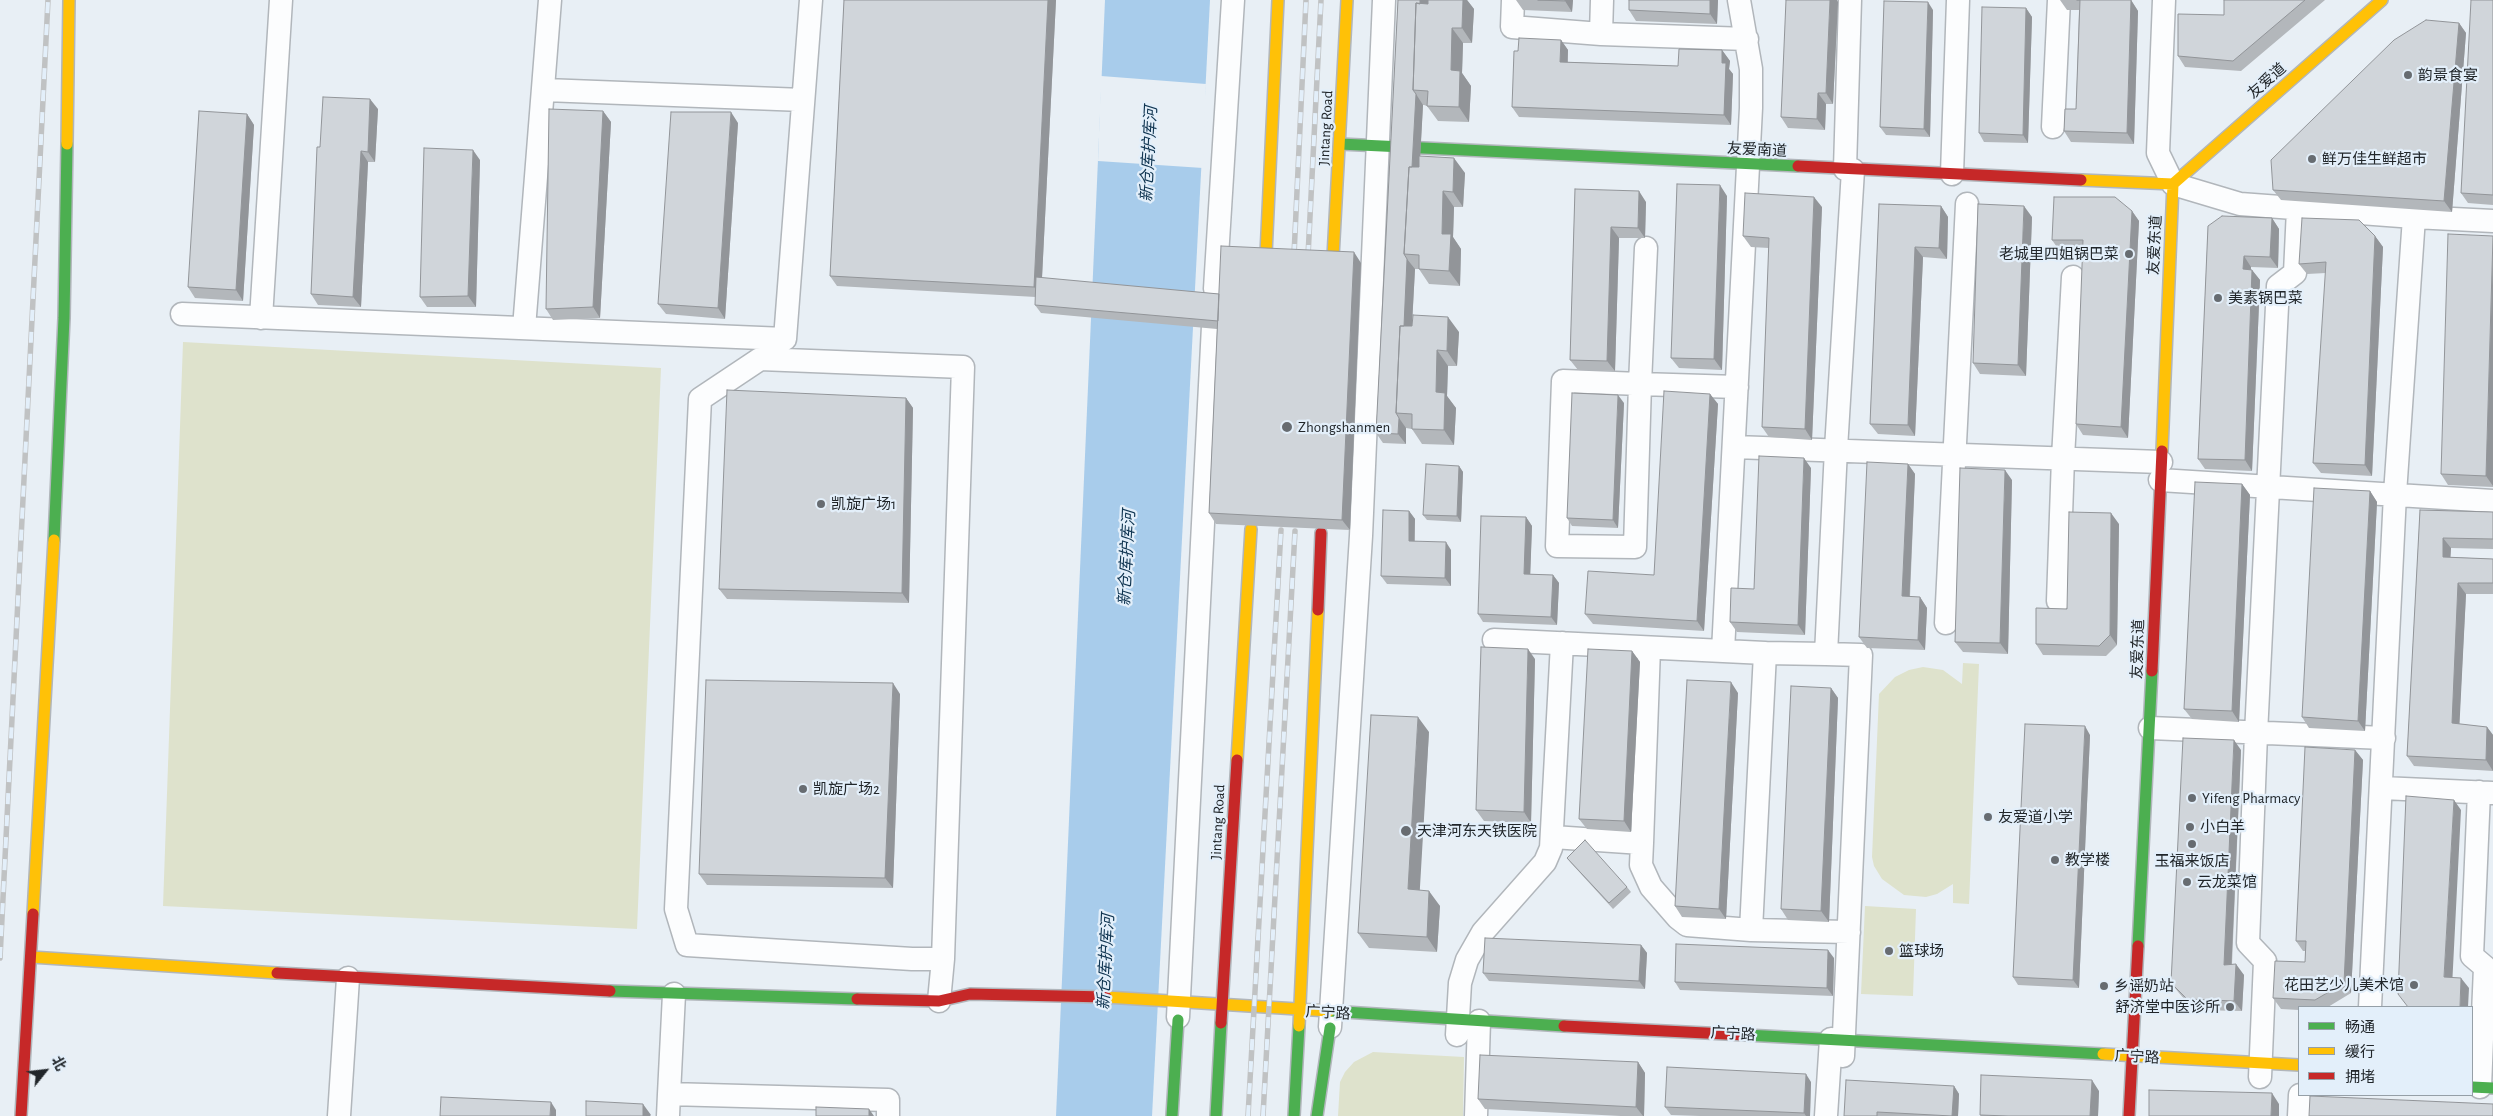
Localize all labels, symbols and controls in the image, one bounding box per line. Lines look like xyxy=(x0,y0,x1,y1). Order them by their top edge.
street label: 友爱道 xyxy=(2244,59,2290,103)
place label: 韵景食宴 xyxy=(2418,66,2478,84)
marker: 韵景食宴 xyxy=(2402,69,2414,81)
street label: Jintang Road xyxy=(1315,90,1337,166)
water label: 新仓库护库河 xyxy=(1137,106,1161,202)
street label: 友爱南道 xyxy=(1727,139,1787,161)
place label: 鲜万佳生鲜超市 xyxy=(2322,150,2427,168)
marker: 鲜万佳生鲜超市 xyxy=(2306,153,2318,165)
street label: 友爱东道 xyxy=(2144,215,2166,275)
place label: 老城里四姐锅巴菜 xyxy=(1999,245,2119,263)
marker: 老城里四姐锅巴菜 xyxy=(2123,248,2135,260)
place label: 美素锅巴菜 xyxy=(2228,289,2303,307)
marker: 美素锅巴菜 xyxy=(2212,292,2224,304)
place label: Zhongshanmen xyxy=(1298,418,1390,436)
marker: Zhongshanmen xyxy=(1280,420,1294,434)
place label: 凯旋广场1 xyxy=(831,495,896,513)
marker: 凯旋广场1 xyxy=(815,498,827,510)
water label: 新仓库护库河 xyxy=(1115,510,1139,606)
street label: 友爱东道 xyxy=(2128,619,2148,679)
place label: 凯旋广场2 xyxy=(813,780,880,798)
marker: 凯旋广场2 xyxy=(797,783,809,795)
street label: Jintang Road xyxy=(1207,784,1229,860)
place label: Yifeng Pharmacy xyxy=(2202,789,2300,807)
marker: Yifeng Pharmacy xyxy=(2186,792,2198,804)
place label: 友爱道小学 xyxy=(1998,808,2073,826)
marker: 友爱道小学 xyxy=(1982,811,1994,823)
place label: 小白羊 xyxy=(2200,818,2245,836)
marker: 小白羊 xyxy=(2184,821,2196,833)
place label: 天津河东天铁医院 xyxy=(1417,822,1537,840)
marker: 天津河东天铁医院 xyxy=(1399,824,1413,838)
marker: 玉福来饭店 xyxy=(2186,838,2198,850)
place label: 教学楼 xyxy=(2065,851,2110,869)
place label: 玉福来饭店 xyxy=(2155,852,2229,870)
marker: 教学楼 xyxy=(2049,854,2061,866)
place label: 云龙菜馆 xyxy=(2197,873,2257,891)
marker: 云龙菜馆 xyxy=(2181,876,2193,888)
water label: 新仓库护库河 xyxy=(1094,914,1118,1010)
place label: 篮球场 xyxy=(1899,942,1944,960)
marker: 篮球场 xyxy=(1883,945,1895,957)
place label: 花田艺少儿美术馆 xyxy=(2284,976,2404,994)
place label: 乡谣奶站 xyxy=(2114,977,2174,995)
marker: 花田艺少儿美术馆 xyxy=(2408,979,2420,991)
marker: 乡谣奶站 xyxy=(2098,980,2110,992)
place label: 舒济堂中医诊所 xyxy=(2115,998,2220,1016)
marker: 舒济堂中医诊所 xyxy=(2224,1001,2236,1013)
street label: 广宁路 xyxy=(1305,1003,1351,1023)
legend xyxy=(2298,1006,2473,1096)
text: 畅通 xyxy=(2345,1020,2375,1035)
street label: 广宁路 xyxy=(1710,1024,1756,1044)
text: 缓行 xyxy=(2345,1045,2375,1060)
north arrow xyxy=(20,1046,70,1096)
street label: 广宁路 xyxy=(2114,1047,2160,1067)
text: 北 xyxy=(49,1054,68,1073)
text: 拥堵 xyxy=(2345,1070,2375,1085)

